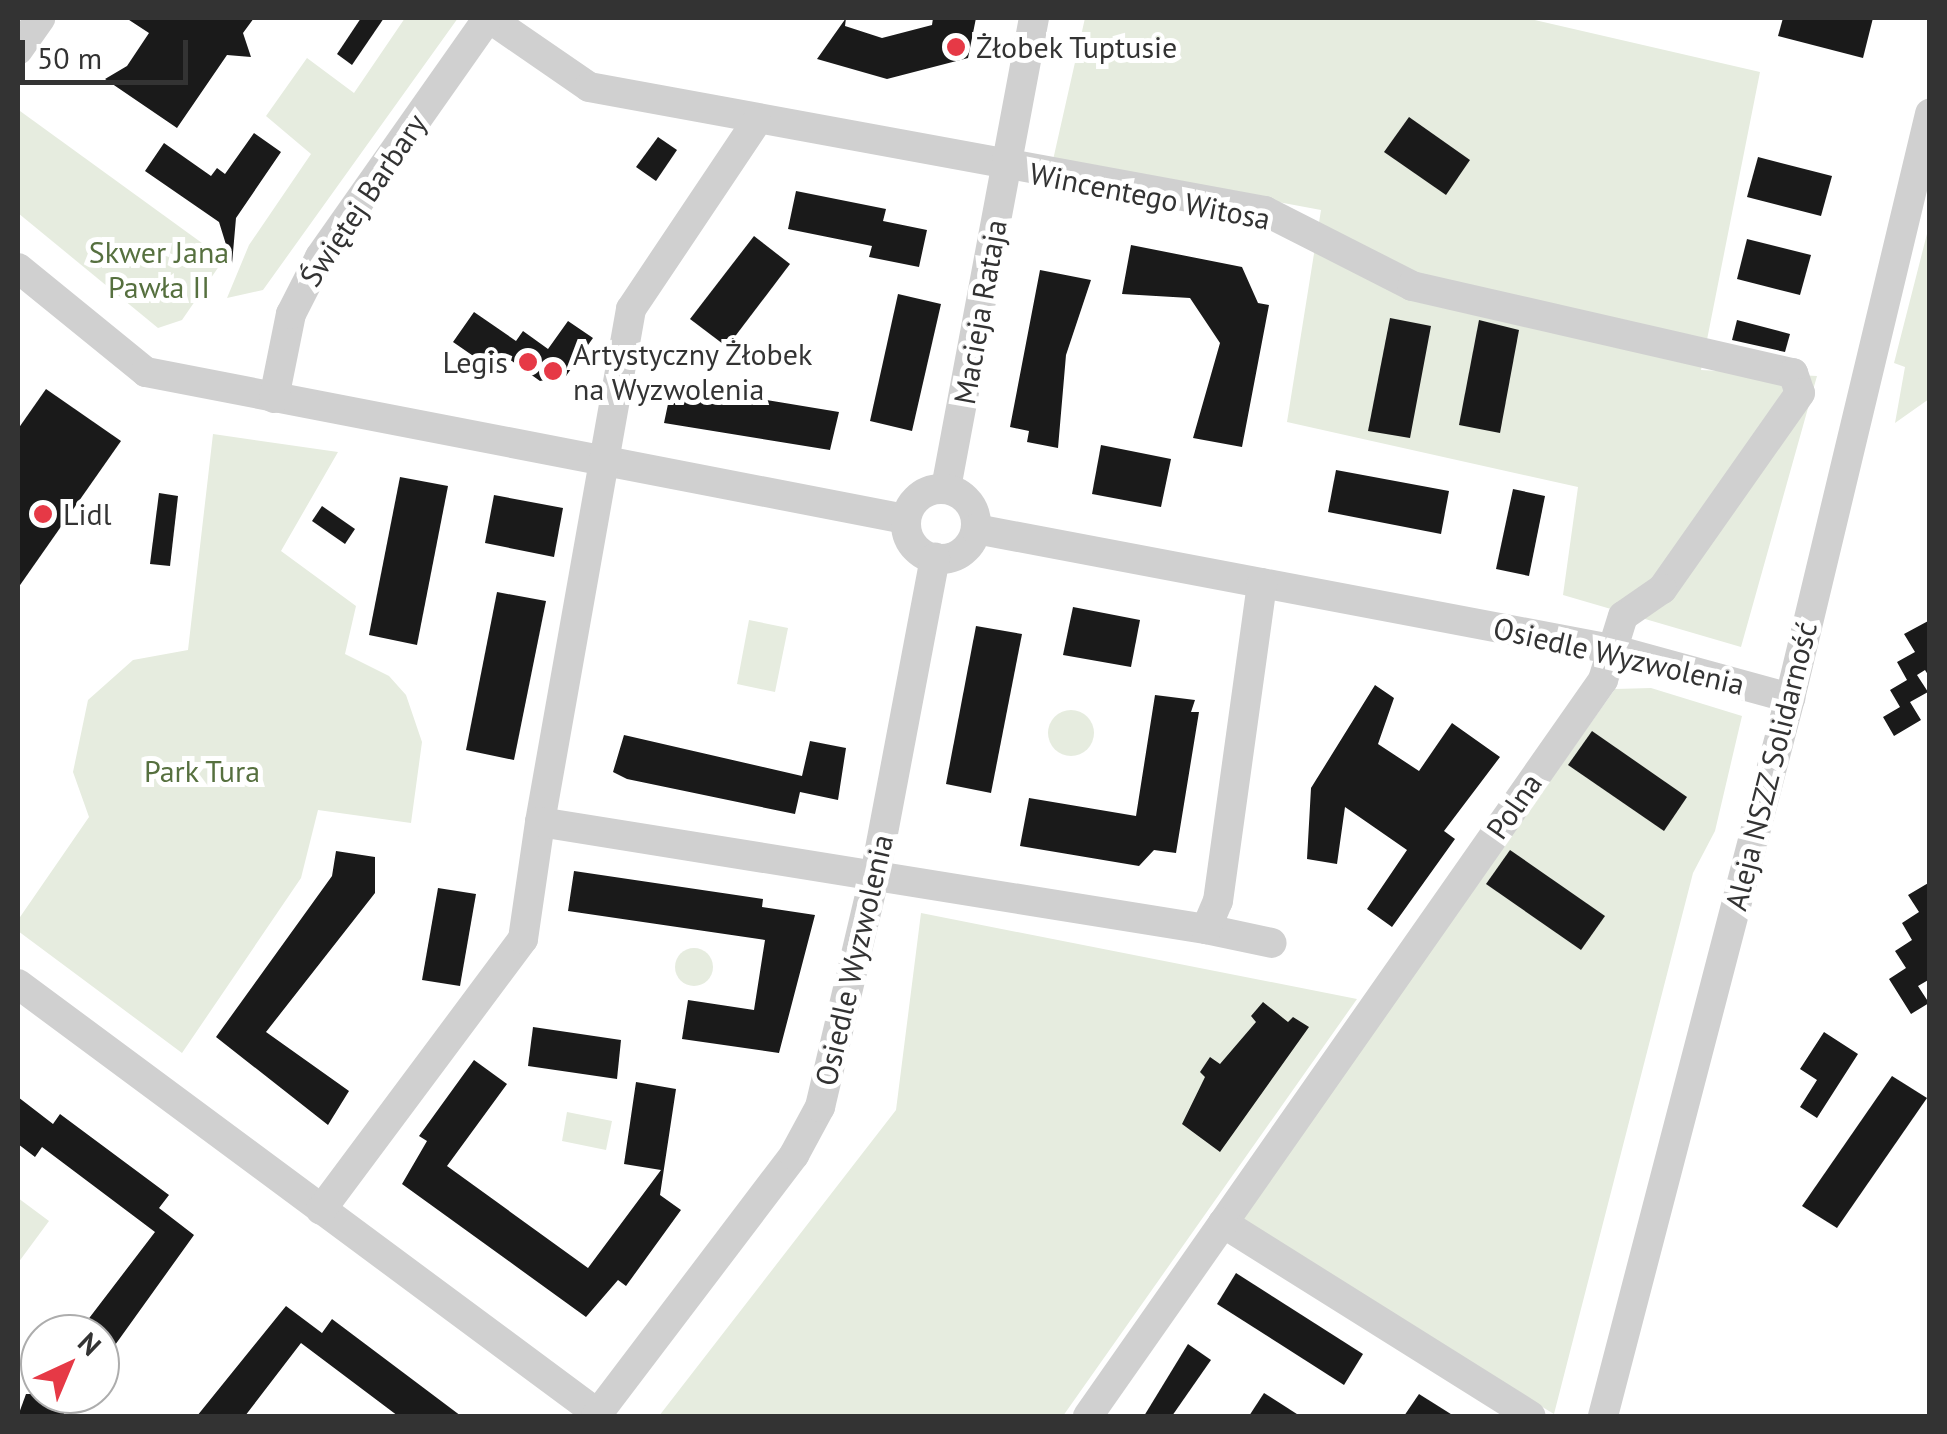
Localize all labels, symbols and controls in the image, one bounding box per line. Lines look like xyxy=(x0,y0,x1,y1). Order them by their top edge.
scale bar xyxy=(25,20,192,82)
place label: Żłobek Tuptusie xyxy=(976,29,1179,65)
marker: Żłobek Tuptusie xyxy=(945,36,967,58)
text: 50 m xyxy=(37,38,102,77)
street label: Świętej Barbary xyxy=(292,107,434,293)
street label: Wincentego Witosa xyxy=(1026,155,1274,237)
street label: Macieja Rataja xyxy=(946,217,1014,407)
park label: Skwer Jana Pawła II xyxy=(89,234,229,304)
place label: Artystyczny Żłobek na Wyzwolenia xyxy=(573,336,814,406)
place label: Legis xyxy=(443,344,508,380)
marker: Legis xyxy=(517,351,539,373)
marker: Artystyczny Żłobek na Wyzwolenia xyxy=(542,360,564,382)
place label: Lidl xyxy=(63,496,111,532)
marker: Lidl xyxy=(32,503,54,525)
street label: Osiedle Wyzwolenia xyxy=(1490,610,1748,702)
street label: Aleja NSZZ Solidarność xyxy=(1718,617,1824,915)
park label: Park Tura xyxy=(143,753,261,789)
street label: Polna xyxy=(1479,766,1549,846)
street label: Osiedle Wyzwolenia xyxy=(808,831,900,1089)
north arrow xyxy=(20,1314,120,1414)
text: N xyxy=(70,1324,109,1363)

